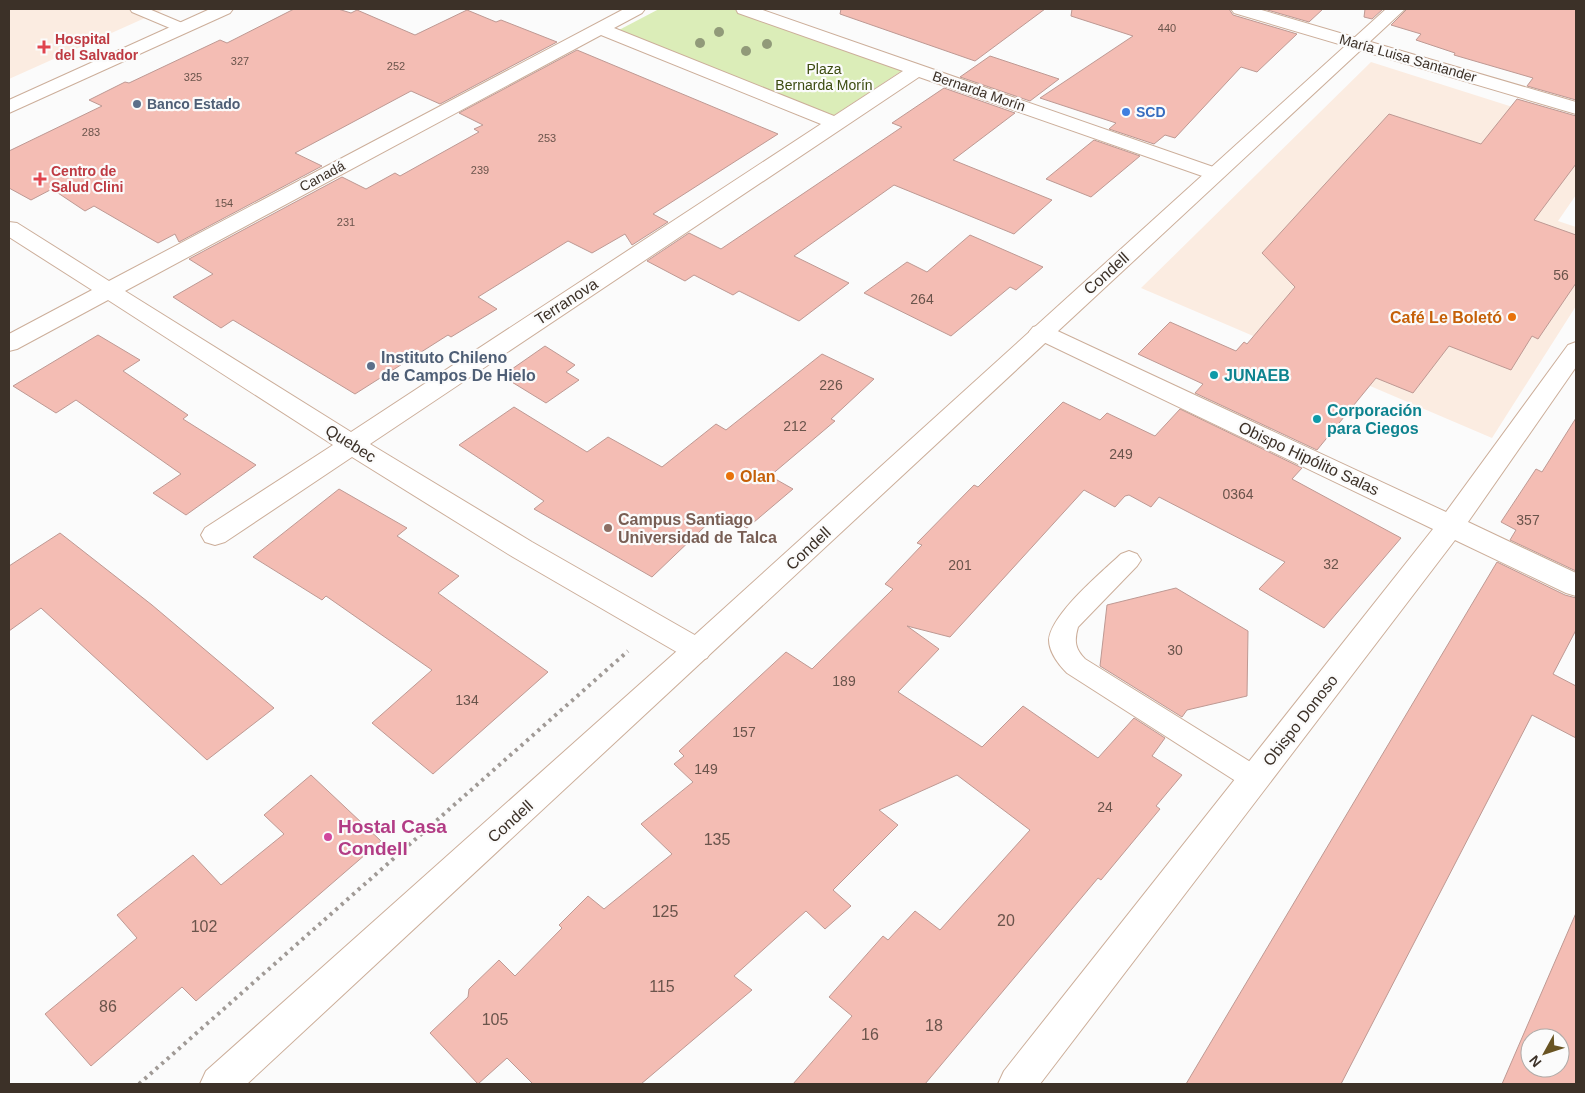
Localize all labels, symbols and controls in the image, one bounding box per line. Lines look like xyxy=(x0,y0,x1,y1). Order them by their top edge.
house number: 440 xyxy=(1158,22,1176,34)
place label: Hospital del Salvador xyxy=(55,31,139,63)
street label: María Luisa Santander xyxy=(1338,31,1479,85)
marker: Hospital del Salvador xyxy=(37,40,51,54)
house number: 327 xyxy=(231,55,249,67)
house number: 252 xyxy=(387,60,405,72)
park label: Plaza Bernarda Morín xyxy=(775,61,873,93)
street label: Bernarda Morín xyxy=(930,68,1028,114)
house number: 325 xyxy=(184,71,202,83)
place label: Banco Estado xyxy=(147,96,240,112)
marker: Banco Estado xyxy=(131,98,143,110)
place label: SCD xyxy=(1136,104,1166,120)
marker: SCD xyxy=(1120,106,1132,118)
house number: 283 xyxy=(82,126,100,138)
house number: 253 xyxy=(538,132,556,144)
street label: Canadá xyxy=(297,157,348,195)
place label: Centro de Salud Clini xyxy=(51,163,123,195)
house number: 239 xyxy=(471,164,489,176)
marker: Centro de Salud Clini xyxy=(33,172,47,186)
house number: 154 xyxy=(215,197,233,209)
house number: 231 xyxy=(337,216,355,228)
street label: Condell xyxy=(1080,249,1132,298)
house number: 56 xyxy=(1553,267,1569,283)
street label: Terranova xyxy=(532,275,601,328)
house number: 264 xyxy=(910,291,934,307)
place label: Café Le Boletó xyxy=(1390,309,1502,326)
marker: Café Le Boletó xyxy=(1506,311,1518,323)
place label: Instituto Chileno de Campos De Hielo xyxy=(381,349,536,384)
marker: Instituto Chileno de Campos De Hielo xyxy=(365,360,377,372)
place label: JUNAEB xyxy=(1224,367,1290,384)
marker: JUNAEB xyxy=(1208,369,1220,381)
house number: 226 xyxy=(819,377,843,393)
place label: Corporación para Ciegos xyxy=(1327,402,1422,437)
marker: Corporación para Ciegos xyxy=(1311,413,1323,425)
house number: 212 xyxy=(783,418,807,434)
street label: Obispo Hipólito Salas xyxy=(1236,418,1382,498)
street label: Quebec xyxy=(322,421,379,465)
house number: 249 xyxy=(1109,446,1133,462)
place label: Olan xyxy=(740,468,776,485)
marker: Olan xyxy=(724,470,736,482)
house number: 0364 xyxy=(1222,486,1254,502)
place label: Campus Santiago Universidad de Talca xyxy=(618,511,777,546)
house number: 357 xyxy=(1516,512,1540,528)
marker: Campus Santiago Universidad de Talca xyxy=(602,522,614,534)
street label: Condell xyxy=(783,524,834,573)
house number: 32 xyxy=(1323,556,1339,572)
house number: 201 xyxy=(948,557,972,573)
house number: 30 xyxy=(1167,642,1183,658)
street label: Obispo Donoso xyxy=(1260,672,1341,769)
house number: 189 xyxy=(832,673,856,689)
house number: 134 xyxy=(455,692,479,708)
house number: 157 xyxy=(732,724,756,740)
house number: 149 xyxy=(694,761,718,777)
street label: Condell xyxy=(484,797,536,846)
house number: 24 xyxy=(1097,799,1113,815)
place label: Hostal Casa Condell xyxy=(338,816,447,859)
marker: Hostal Casa Condell xyxy=(322,831,334,843)
house number: 135 xyxy=(704,831,730,848)
house number: 125 xyxy=(652,903,678,920)
house number: 20 xyxy=(997,912,1015,929)
house number: 102 xyxy=(191,918,217,935)
house number: 115 xyxy=(649,978,675,995)
house number: 86 xyxy=(99,998,117,1015)
house number: 105 xyxy=(482,1011,508,1028)
house number: 18 xyxy=(925,1017,943,1034)
house number: 16 xyxy=(861,1026,879,1043)
north arrow xyxy=(1520,1028,1570,1078)
text: N xyxy=(1526,1052,1544,1070)

